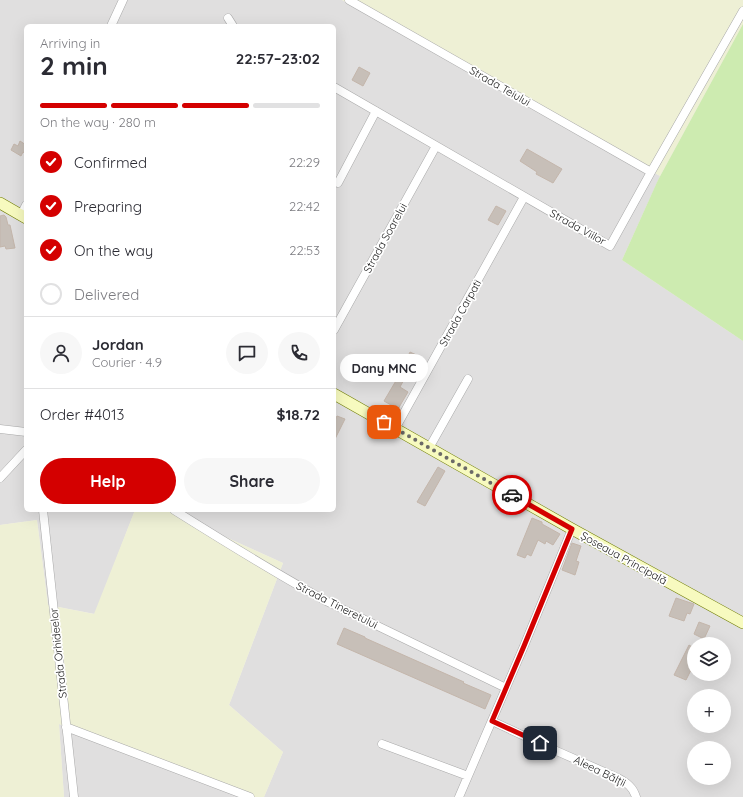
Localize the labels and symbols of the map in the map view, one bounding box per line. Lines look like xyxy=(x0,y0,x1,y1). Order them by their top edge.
street label: Strada Teiului xyxy=(467,63,533,109)
street label: Strada Soarelui xyxy=(360,201,410,275)
street label: Strada Viilor xyxy=(547,206,609,249)
street label: Strada Carpati xyxy=(436,277,484,349)
callout: Dany MNC xyxy=(340,354,428,382)
pin xyxy=(367,405,401,439)
courier xyxy=(492,475,532,515)
street label: Șoseaua Principală xyxy=(578,528,670,588)
street label: Strada Tineretului xyxy=(294,578,380,632)
street label: Strada Orhideelor xyxy=(46,606,70,699)
pin xyxy=(523,726,557,760)
street label: Aleea Bălții xyxy=(572,752,628,790)

